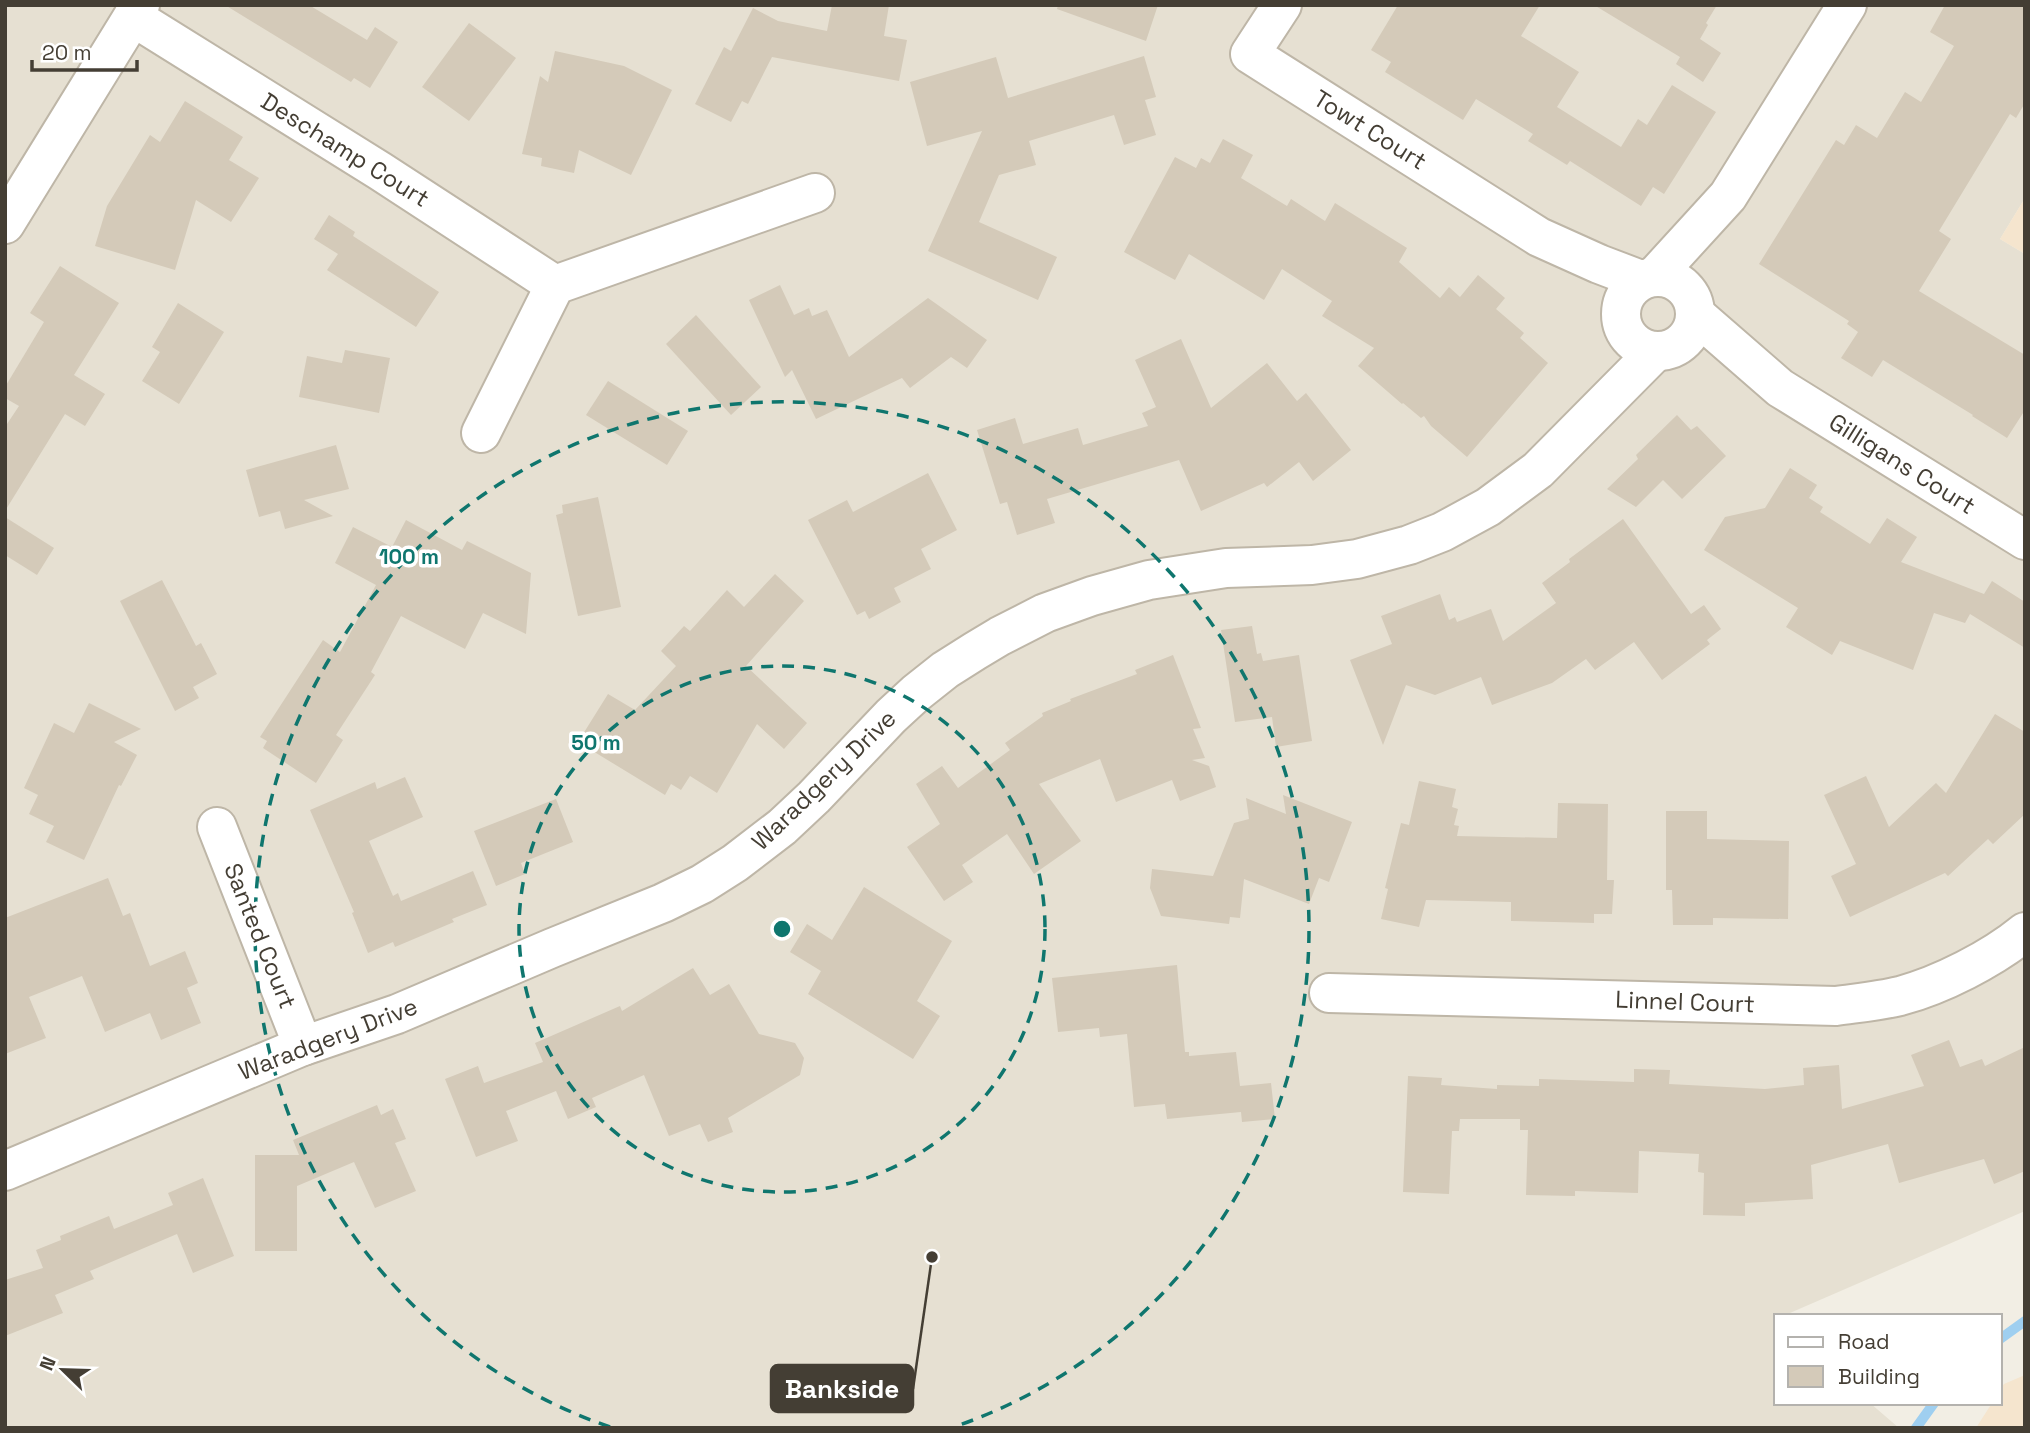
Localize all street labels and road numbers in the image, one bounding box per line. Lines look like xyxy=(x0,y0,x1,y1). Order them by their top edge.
street label: Towt Court xyxy=(1308,83,1433,177)
street label: Deschamp Court xyxy=(255,85,435,214)
street label: Gilligans Court xyxy=(1823,406,1981,521)
street label: Waradgery Drive xyxy=(745,703,902,856)
street label: Santed Court xyxy=(217,858,304,1013)
street label: Linnel Court xyxy=(1615,984,1755,1019)
street label: Waradgery Drive xyxy=(234,990,422,1087)

